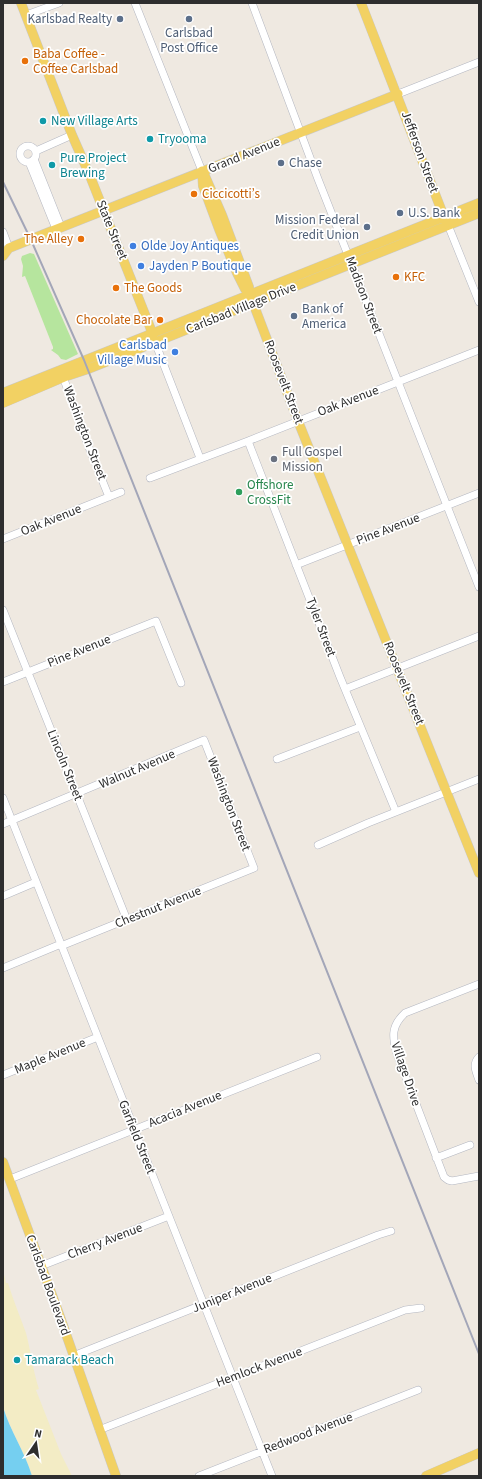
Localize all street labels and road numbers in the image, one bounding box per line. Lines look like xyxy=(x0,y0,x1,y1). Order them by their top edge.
street label: Jefferson Street xyxy=(397,109,443,196)
street label: Grand Avenue xyxy=(205,132,283,178)
street label: State Street xyxy=(92,197,132,263)
street label: Madison Street xyxy=(341,254,387,337)
street label: Carlsbad Village Drive xyxy=(183,278,299,338)
street label: Roosevelt Street xyxy=(260,337,309,427)
street label: Oak Avenue xyxy=(315,381,381,421)
street label: Washington Street xyxy=(59,383,111,483)
street label: Oak Avenue xyxy=(18,500,84,540)
street label: Pine Avenue xyxy=(354,509,422,549)
street label: Tyler Street xyxy=(301,595,341,660)
street label: Pine Avenue xyxy=(45,630,113,672)
street label: Roosevelt Street xyxy=(379,639,429,728)
street label: Lincoln Street xyxy=(43,727,88,804)
street label: Walnut Avenue xyxy=(96,745,178,793)
street label: Washington Street xyxy=(203,754,255,854)
street label: Chestnut Avenue xyxy=(112,881,204,933)
street label: Maple Avenue xyxy=(12,1033,88,1079)
street label: Village Drive xyxy=(387,1040,425,1108)
street label: Acacia Avenue xyxy=(146,1086,224,1132)
street label: Garfield Street xyxy=(114,1097,160,1177)
street label: Cherry Avenue xyxy=(65,1218,145,1264)
street label: Carlsbad Boulevard xyxy=(21,1232,75,1338)
street label: Juniper Avenue xyxy=(189,1269,275,1317)
street label: Hemlock Avenue xyxy=(213,1342,305,1392)
street label: Redwood Avenue xyxy=(261,1408,355,1458)

